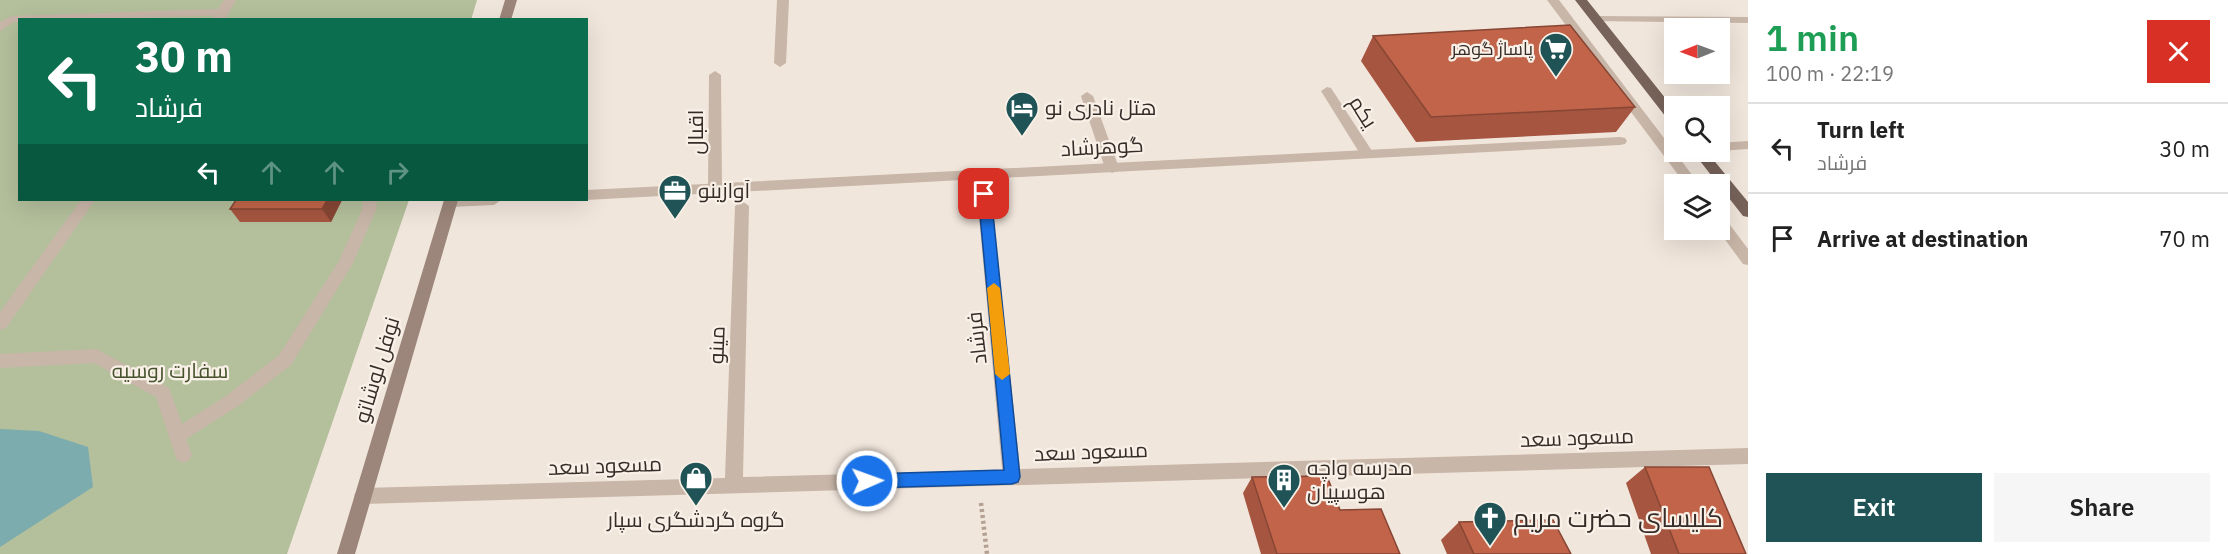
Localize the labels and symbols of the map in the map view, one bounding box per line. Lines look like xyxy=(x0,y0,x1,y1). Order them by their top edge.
north arrow xyxy=(1664,18,1730,84)
supermarket icon: پاساژ گوهر xyxy=(1538,31,1574,78)
place label: پاساژ گوهر xyxy=(1450,37,1533,61)
hotel icon: هتل نادری نو xyxy=(1004,90,1040,137)
street label: یکم xyxy=(1342,90,1385,134)
place label: هتل نادری نو xyxy=(1045,93,1157,121)
street label: اقبال xyxy=(681,110,709,154)
street label: گوهرشاد xyxy=(1060,130,1144,162)
pin xyxy=(958,168,1009,219)
office icon: آوازینو xyxy=(657,173,693,220)
place label: آوازینو xyxy=(698,176,751,204)
street label: فرشاد xyxy=(959,310,993,366)
street label: نوفل لوشاتو xyxy=(347,313,405,426)
street label: مینو xyxy=(701,326,731,364)
park label: سفارت روسیه xyxy=(112,356,228,384)
street label: مسعود سعد xyxy=(1519,421,1634,453)
street label: مسعود سعد xyxy=(1033,435,1148,467)
street label: مسعود سعد xyxy=(547,449,662,481)
position arrow xyxy=(835,449,899,513)
place label: مدرسه واچه هوسپیان xyxy=(1307,453,1413,505)
shop icon: گروه گردشگری سپار xyxy=(678,460,714,507)
building icon: مدرسه واچه هوسپیان xyxy=(1266,462,1302,509)
church icon: کلیسای حضرت مریم xyxy=(1472,500,1508,547)
place label: کلیسای حضرت مریم xyxy=(1513,500,1723,536)
place label: گروه گردشگری سپار xyxy=(606,505,785,533)

